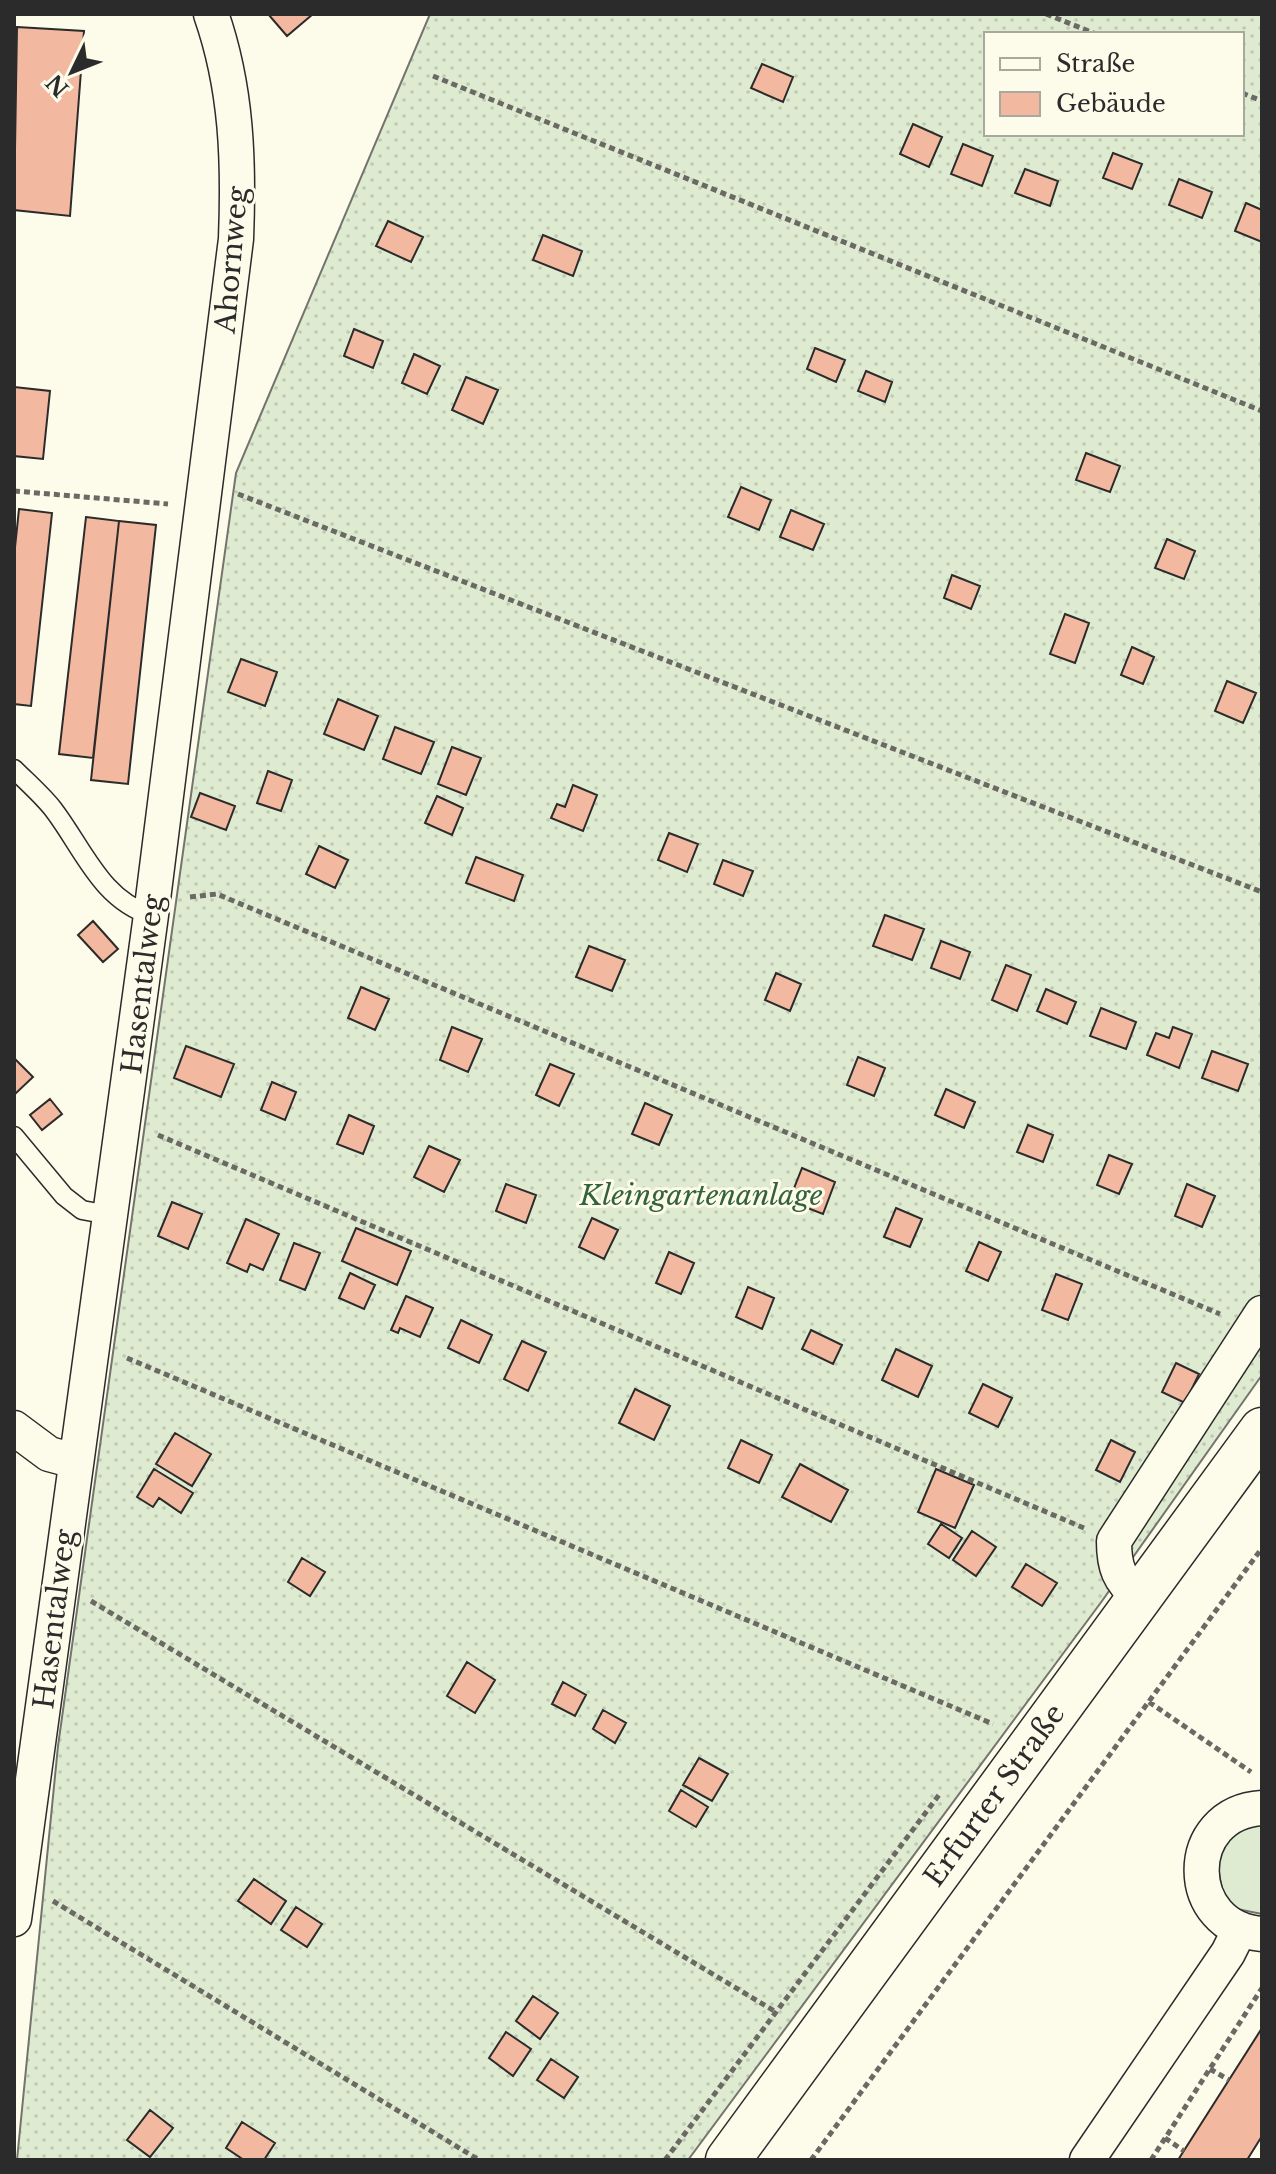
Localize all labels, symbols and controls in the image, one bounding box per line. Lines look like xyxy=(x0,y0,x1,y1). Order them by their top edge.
north arrow xyxy=(32,32,112,112)
legend xyxy=(984,32,1244,136)
text: Straße xyxy=(1056,49,1135,78)
text: N xyxy=(41,68,75,102)
text: Gebäude xyxy=(1056,89,1166,118)
street label: Ahornweg xyxy=(208,184,255,336)
street label: Hasentalweg xyxy=(114,891,171,1076)
park label: Kleingartenanlage xyxy=(578,1178,823,1213)
street label: Hasentalweg xyxy=(26,1526,83,1711)
street label: Erfurter Straße xyxy=(916,1697,1072,1893)

